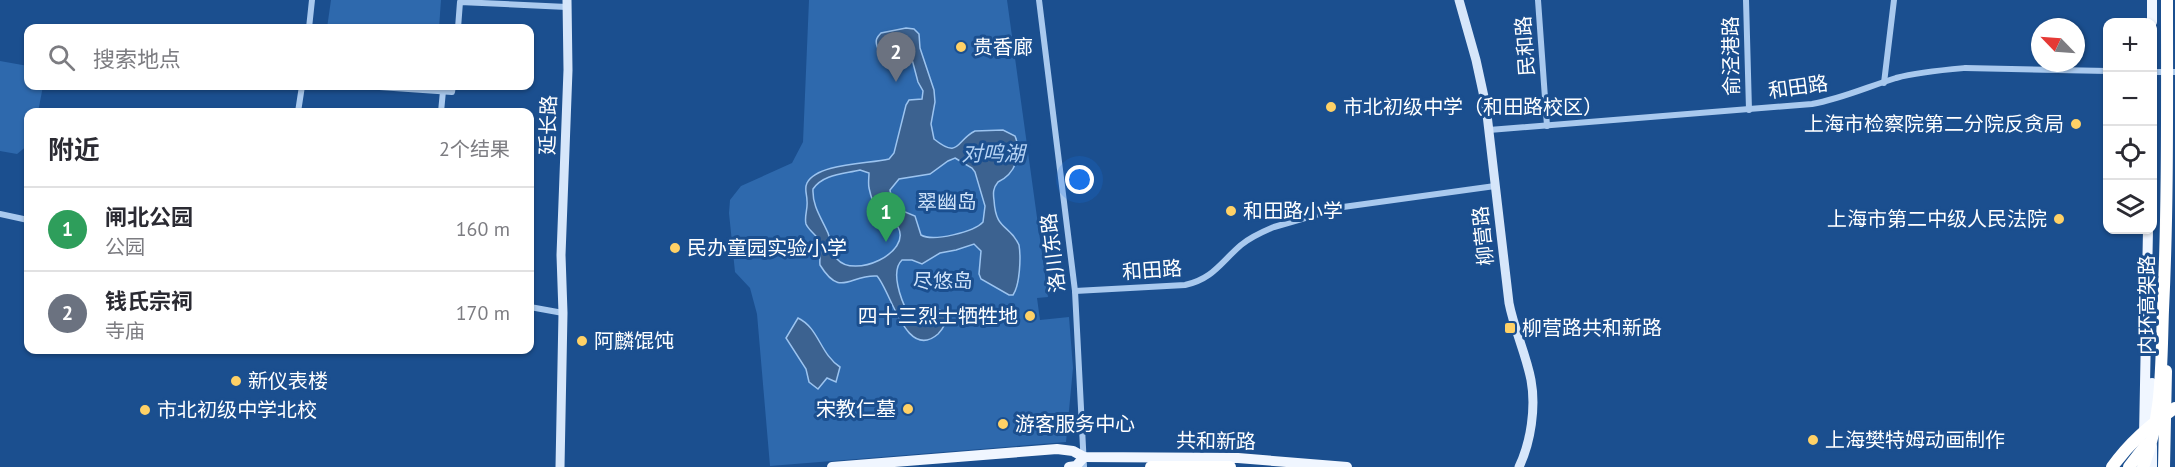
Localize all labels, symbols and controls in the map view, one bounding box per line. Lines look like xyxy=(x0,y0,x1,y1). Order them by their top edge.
street label: 民和路 xyxy=(1510,15,1540,77)
street label: 俞泾港路 xyxy=(1717,16,1745,96)
north arrow xyxy=(2031,18,2085,72)
map controls xyxy=(2103,18,2157,234)
button: + xyxy=(2103,18,2157,72)
search box xyxy=(24,24,534,90)
pin: 2 xyxy=(876,32,916,82)
place label: 贵香廊 xyxy=(973,34,1033,60)
marker: 贵香廊 xyxy=(954,40,968,54)
icon: search xyxy=(45,41,78,74)
text: 搜索地点 xyxy=(93,45,181,73)
street label: 和田路 xyxy=(1766,70,1830,104)
button: − xyxy=(2103,72,2157,126)
place label: 市北初级中学（和田路校区） xyxy=(1343,94,1603,120)
street label: 延长路 xyxy=(534,95,562,155)
marker: 市北初级中学（和田路校区） xyxy=(1324,100,1338,114)
place label: 上海市检察院第二分院反贪局 xyxy=(1804,111,2064,137)
marker: 上海市检察院第二分院反贪局 xyxy=(2069,117,2083,131)
button: locate xyxy=(2103,126,2157,180)
text: 附近 xyxy=(48,133,100,166)
text: 2个结果 xyxy=(439,136,510,162)
water label: 对鸣湖 xyxy=(962,140,1027,167)
your location xyxy=(1065,165,1094,194)
button: layers xyxy=(2103,180,2157,234)
park label: 翠幽岛 xyxy=(917,189,977,215)
pin: 1 xyxy=(866,192,906,242)
place label: 和田路小学 xyxy=(1243,198,1343,224)
text: 闸北公园 xyxy=(105,203,193,231)
marker: 和田路小学 xyxy=(1224,204,1238,218)
street label: 柳营路 xyxy=(1467,205,1499,267)
place label: 上海市第二中级人民法院 xyxy=(1827,206,2047,232)
street label: 洛川东路 xyxy=(1035,212,1071,294)
marker: 上海市第二中级人民法院 xyxy=(2052,212,2066,226)
text: 1 xyxy=(62,216,73,242)
text: 160 m xyxy=(456,216,510,242)
text: 公园 xyxy=(105,234,145,260)
place label: 民办童园实验小学 xyxy=(687,235,847,261)
marker: 民办童园实验小学 xyxy=(668,241,682,255)
street label: 和田路 xyxy=(1121,255,1183,285)
street label: 内环高架路 xyxy=(2134,255,2160,355)
park label: 尽悠岛 xyxy=(913,268,973,294)
text: 钱氏宗祠 xyxy=(105,287,193,315)
text: 2 xyxy=(62,300,73,326)
text: 170 m xyxy=(456,300,510,326)
place label: 四十三烈士牺牲地 xyxy=(858,303,1018,329)
marker: 四十三烈士牺牲地 xyxy=(1023,309,1037,323)
place label: 柳营路共和新路 xyxy=(1522,315,1662,341)
text: 寺庙 xyxy=(105,318,145,344)
marker: 柳营路共和新路 xyxy=(1503,321,1517,335)
place label: 阿麟馄饨 xyxy=(594,328,674,354)
marker: 阿麟馄饨 xyxy=(575,334,589,348)
place label: 新仪表楼 xyxy=(248,368,328,394)
marker: 新仪表楼 xyxy=(229,374,243,388)
place label: 宋教仁墓 xyxy=(816,396,896,422)
place label: 市北初级中学北校 xyxy=(157,397,317,423)
marker: 宋教仁墓 xyxy=(901,402,915,416)
marker: 市北初级中学北校 xyxy=(138,403,152,417)
place label: 游客服务中心 xyxy=(1015,411,1135,437)
marker: 游客服务中心 xyxy=(996,417,1010,431)
street label: 共和新路 xyxy=(1176,427,1256,455)
place label: 上海樊特姆动画制作 xyxy=(1825,427,2005,453)
marker: 上海樊特姆动画制作 xyxy=(1806,433,1820,447)

